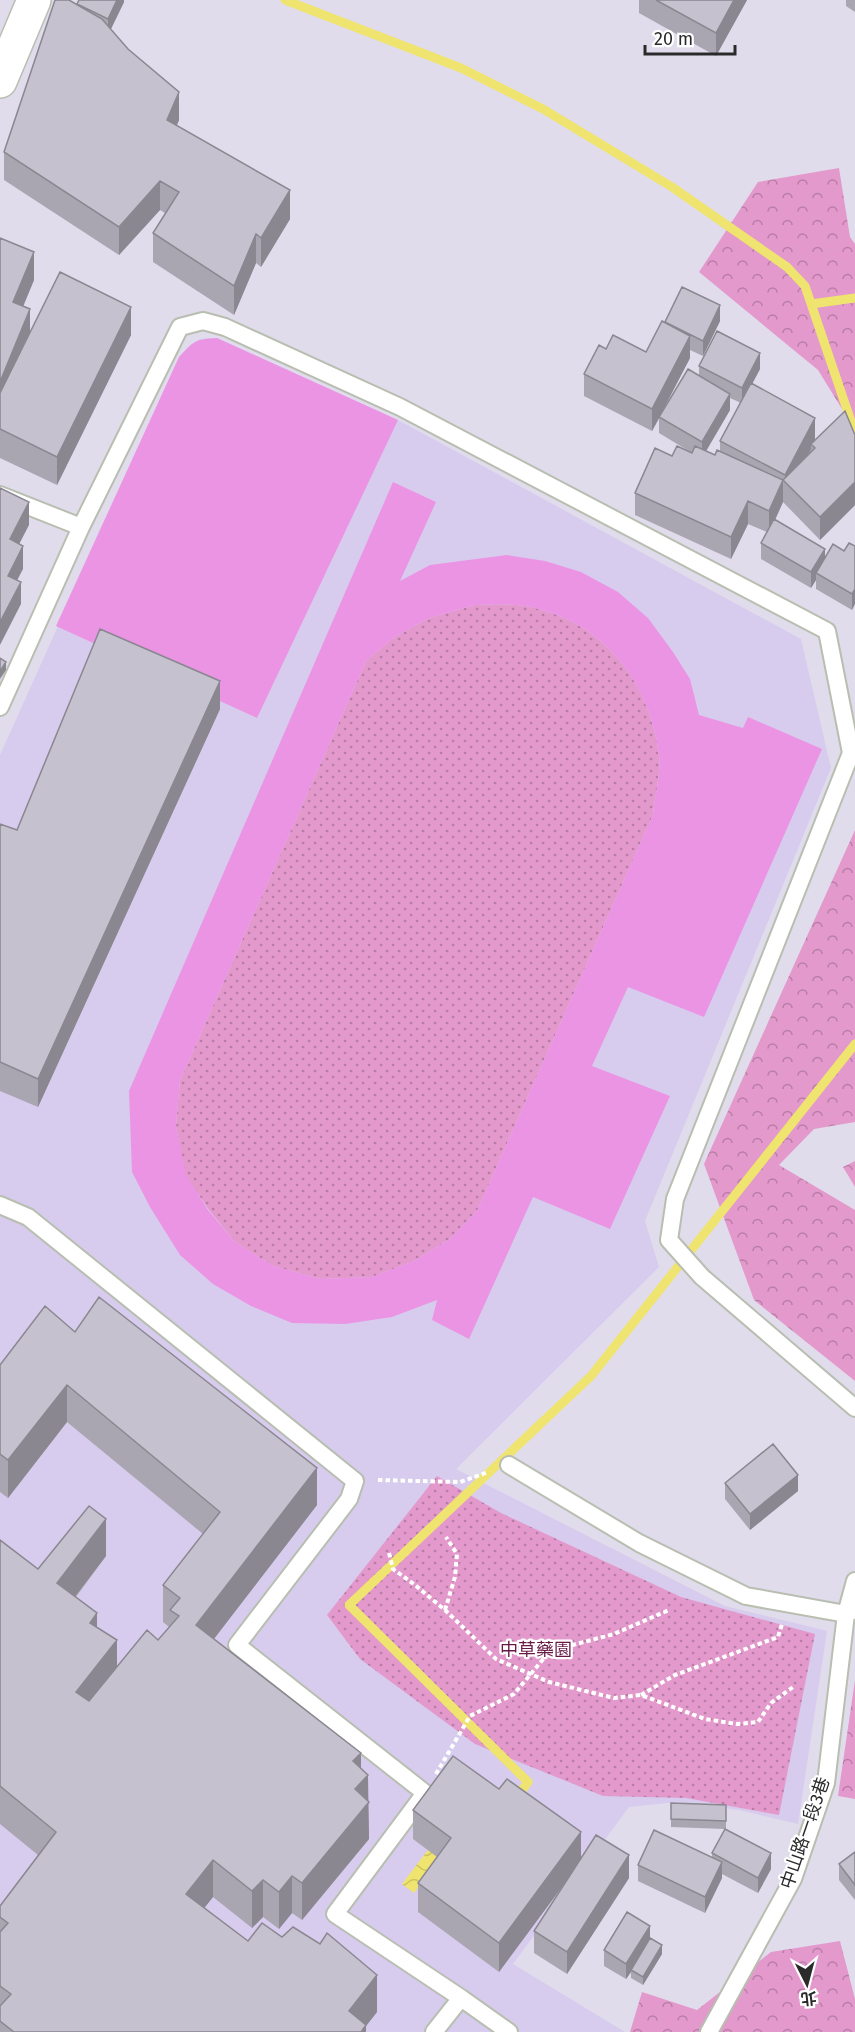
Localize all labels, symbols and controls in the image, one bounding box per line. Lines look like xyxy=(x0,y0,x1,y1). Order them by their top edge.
scale bar xyxy=(645,18,735,56)
text: 20 m xyxy=(654,28,693,50)
park label: 中草藥園 xyxy=(500,1639,572,1661)
street label: 中山路一段3巷 xyxy=(776,1774,834,1892)
north arrow xyxy=(777,1954,837,2014)
text: 北 xyxy=(800,1988,817,2009)

